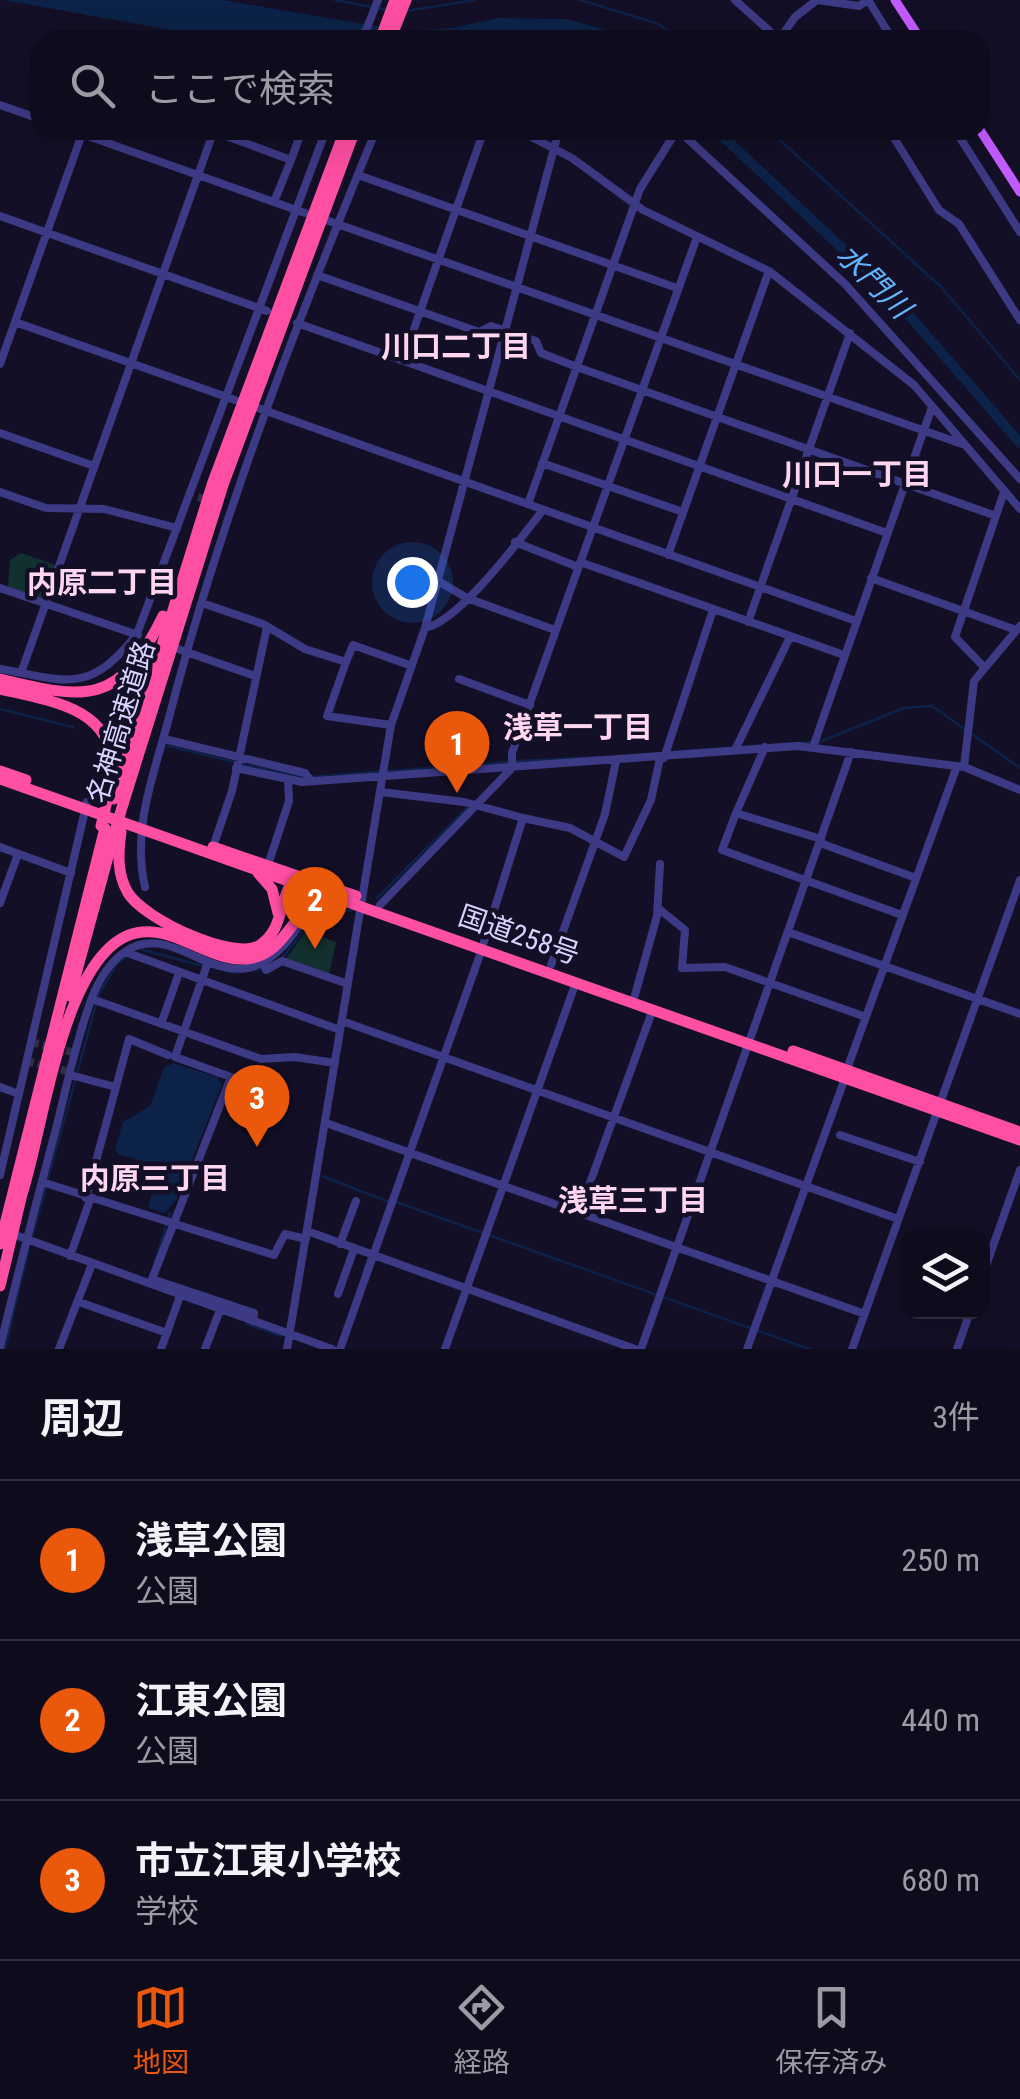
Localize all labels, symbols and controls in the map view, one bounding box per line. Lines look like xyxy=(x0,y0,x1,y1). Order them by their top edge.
search box xyxy=(30,30,990,140)
icon: search xyxy=(65,58,120,113)
text: ここで検索 xyxy=(145,67,335,111)
water label: 水門川 xyxy=(830,237,920,327)
district label: 川口二丁目 xyxy=(381,329,531,364)
district label: 川口一丁目 xyxy=(782,457,932,492)
your location xyxy=(387,557,438,608)
district label: 内原二丁目 xyxy=(27,565,177,600)
street label: 名神高速道路 xyxy=(81,637,161,807)
pin: 1 xyxy=(424,710,490,793)
district label: 浅草一丁目 xyxy=(503,710,653,745)
pin: 2 xyxy=(282,866,348,949)
street label: 国道258号 xyxy=(454,899,584,971)
pin: 3 xyxy=(224,1064,290,1147)
district label: 内原三丁目 xyxy=(80,1161,230,1196)
district label: 浅草三丁目 xyxy=(558,1183,708,1218)
map controls xyxy=(900,1229,990,1319)
button: layers xyxy=(900,1229,990,1319)
text: 周辺 xyxy=(40,1394,124,1443)
text: 3件 xyxy=(932,1398,980,1436)
text: 浅草公園 xyxy=(135,1519,287,1563)
text: 1 xyxy=(64,1541,81,1579)
text: 250 m xyxy=(901,1541,980,1579)
text: 公園 xyxy=(135,1572,199,1610)
text: 江東公園 xyxy=(135,1679,287,1723)
text: 2 xyxy=(64,1701,81,1739)
text: 440 m xyxy=(901,1701,980,1739)
text: 公園 xyxy=(135,1732,199,1770)
text: 市立江東小学校 xyxy=(135,1839,401,1883)
text: 3 xyxy=(64,1861,81,1899)
text: 680 m xyxy=(901,1861,980,1899)
text: 学校 xyxy=(135,1892,199,1930)
tab: 地図 xyxy=(133,1980,189,2080)
tab: 経路 xyxy=(454,1980,510,2080)
tab: 保存済み xyxy=(775,1980,887,2080)

